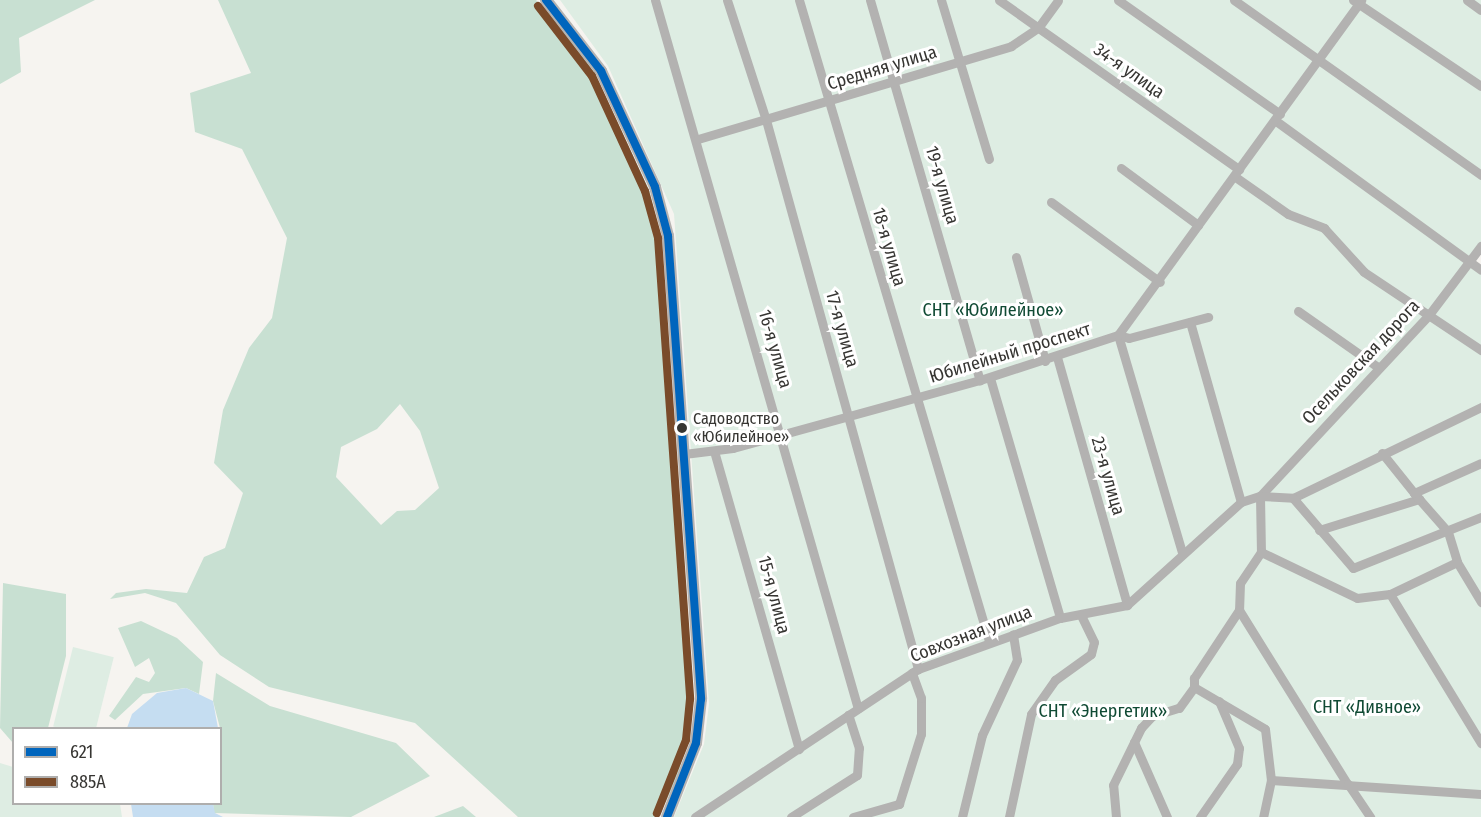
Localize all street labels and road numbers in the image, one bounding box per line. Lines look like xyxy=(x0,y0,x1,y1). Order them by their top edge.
street label: 34-я улица xyxy=(1089,39,1169,103)
street label: Средняя улица xyxy=(825,41,939,95)
street label: 19-я улица xyxy=(921,143,963,227)
street label: 18-я улица xyxy=(867,205,911,289)
street label: 17-я улица xyxy=(821,288,863,370)
street label: Осельковская дорога xyxy=(1298,295,1424,429)
street label: 16-я улица xyxy=(754,307,796,391)
street label: Юбилейный проспект xyxy=(927,318,1093,388)
street label: 23-я улица xyxy=(1086,434,1130,518)
street label: 15-я улица xyxy=(753,554,795,636)
street label: Совхозная улица xyxy=(907,601,1035,667)

